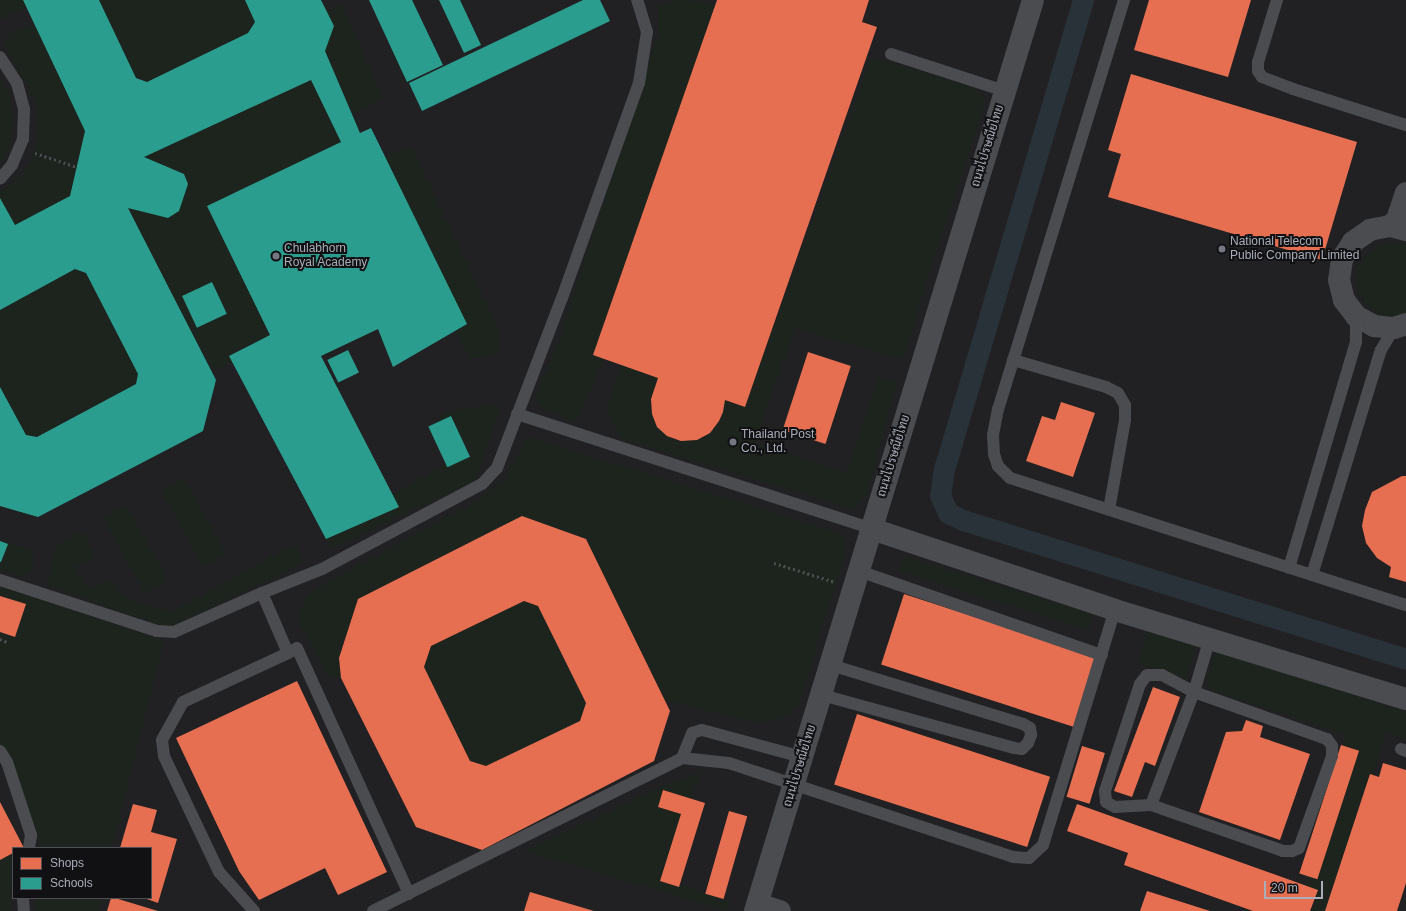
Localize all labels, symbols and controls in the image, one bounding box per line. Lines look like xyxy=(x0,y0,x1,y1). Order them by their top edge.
street label: ถนนไปรษณีย์ไทย xyxy=(969,103,1007,189)
place label: National Telecom Public Company Limited xyxy=(1230,235,1359,263)
place label: Chulabhorn Royal Academy xyxy=(284,242,368,270)
marker: National Telecom Public Company Limited xyxy=(1217,244,1227,254)
marker: Chulabhorn Royal Academy xyxy=(271,251,281,261)
street label: ถนนไปรษณีย์ไทย xyxy=(875,413,913,499)
place label: Thailand Post Co., Ltd. xyxy=(741,428,814,456)
marker: Thailand Post Co., Ltd. xyxy=(728,437,738,447)
street label: ถนนไปรษณีย์ไทย xyxy=(781,723,819,809)
legend xyxy=(12,847,152,899)
text: Shops xyxy=(50,856,84,870)
scale bar xyxy=(1266,873,1325,899)
text: Schools xyxy=(50,876,93,890)
text: 20 m xyxy=(1271,881,1298,895)

